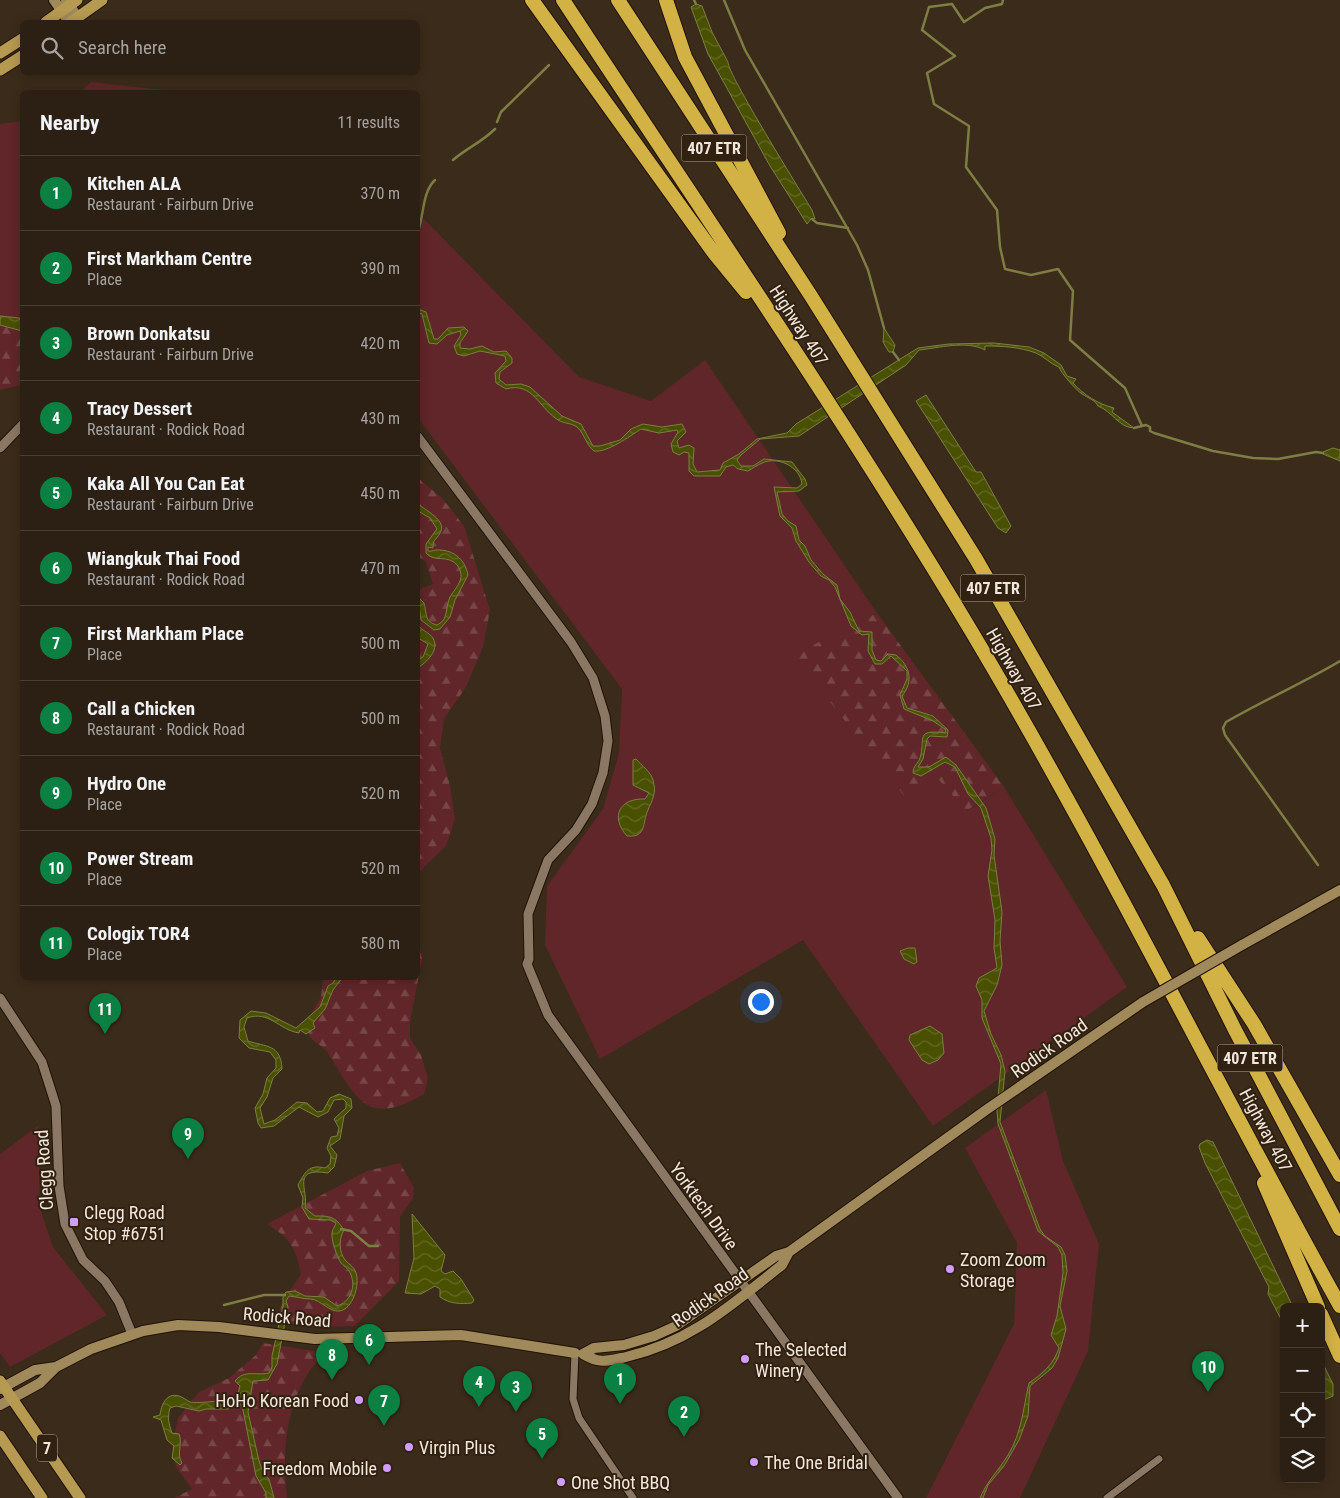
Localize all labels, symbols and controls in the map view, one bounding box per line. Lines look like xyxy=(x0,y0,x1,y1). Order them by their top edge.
search box xyxy=(20,20,420,75)
icon: search xyxy=(38,34,66,62)
text: Search here xyxy=(78,36,166,59)
text: Nearby xyxy=(40,111,99,135)
text: 11 results xyxy=(338,113,400,132)
road number: 407 ETR xyxy=(682,134,746,162)
text: Kitchen ALA xyxy=(87,172,181,195)
text: 1 xyxy=(52,184,60,203)
text: 370 m xyxy=(361,184,400,203)
text: Restaurant · Fairburn Drive xyxy=(87,195,254,214)
text: First Markham Centre xyxy=(87,247,252,270)
text: 2 xyxy=(52,259,60,278)
text: 390 m xyxy=(361,259,400,278)
text: Place xyxy=(87,270,122,289)
street label: Highway 407 xyxy=(765,281,833,369)
text: Brown Donkatsu xyxy=(87,322,210,345)
text: 3 xyxy=(52,334,60,353)
text: 420 m xyxy=(361,334,400,353)
text: Restaurant · Fairburn Drive xyxy=(87,345,254,364)
text: Tracy Dessert xyxy=(87,397,192,420)
text: 4 xyxy=(52,409,60,428)
text: 430 m xyxy=(361,409,400,428)
text: Restaurant · Rodick Road xyxy=(87,420,245,439)
text: Kaka All You Can Eat xyxy=(87,472,245,495)
text: 5 xyxy=(52,484,60,503)
text: 450 m xyxy=(361,484,400,503)
text: Restaurant · Fairburn Drive xyxy=(87,495,254,514)
text: Wiangkuk Thai Food xyxy=(87,547,240,570)
text: 6 xyxy=(52,559,60,578)
text: 470 m xyxy=(361,559,400,578)
text: Restaurant · Rodick Road xyxy=(87,570,245,589)
road number: 407 ETR xyxy=(960,574,1026,602)
text: First Markham Place xyxy=(87,622,244,645)
street label: Highway 407 xyxy=(982,624,1046,714)
text: 7 xyxy=(52,634,60,653)
text: 500 m xyxy=(361,634,400,653)
text: Place xyxy=(87,645,122,664)
text: Call a Chicken xyxy=(87,697,195,720)
text: 8 xyxy=(52,709,60,728)
text: 500 m xyxy=(361,709,400,728)
text: Restaurant · Rodick Road xyxy=(87,720,245,739)
text: Hydro One xyxy=(87,772,166,795)
text: 9 xyxy=(52,784,60,803)
text: 520 m xyxy=(361,784,400,803)
text: Place xyxy=(87,795,122,814)
text: Power Stream xyxy=(87,847,193,870)
text: 10 xyxy=(48,859,64,878)
text: 520 m xyxy=(361,859,400,878)
text: Place xyxy=(87,870,122,889)
text: Cologix TOR4 xyxy=(87,922,190,945)
text: 11 xyxy=(48,934,64,953)
text: 580 m xyxy=(361,934,400,953)
text: Place xyxy=(87,945,122,964)
your location xyxy=(748,989,774,1015)
pin: 11 xyxy=(89,993,121,1034)
street label: Rodick Road xyxy=(1007,1014,1091,1082)
road number: 407 ETR xyxy=(1218,1044,1282,1072)
street label: Highway 407 xyxy=(1235,1085,1297,1175)
pin: 9 xyxy=(172,1118,204,1159)
street label: Clegg Road xyxy=(31,1129,57,1211)
street label: Yorktech Drive xyxy=(665,1158,743,1254)
place label: Clegg Road Stop #6751 xyxy=(84,1202,166,1244)
marker: Clegg Road Stop #6751 xyxy=(68,1216,80,1228)
place label: Zoom Zoom Storage xyxy=(960,1249,1046,1291)
street label: Rodick Road xyxy=(668,1263,752,1331)
marker: Zoom Zoom Storage xyxy=(944,1263,956,1275)
street label: Rodick Road xyxy=(242,1303,332,1331)
map controls xyxy=(1280,1303,1325,1483)
button: + xyxy=(1280,1303,1325,1348)
pin: 6 xyxy=(353,1324,385,1365)
pin: 8 xyxy=(316,1339,348,1380)
place label: The Selected Winery xyxy=(755,1339,847,1381)
button: − xyxy=(1280,1348,1325,1393)
pin: 10 xyxy=(1192,1351,1224,1392)
marker: The Selected Winery xyxy=(739,1353,751,1365)
pin: 1 xyxy=(604,1363,636,1404)
pin: 4 xyxy=(463,1366,495,1407)
pin: 3 xyxy=(500,1371,532,1412)
pin: 7 xyxy=(368,1385,400,1426)
place label: HoHo Korean Food xyxy=(215,1390,349,1411)
button: locate xyxy=(1280,1393,1325,1438)
marker: HoHo Korean Food xyxy=(353,1394,365,1406)
pin: 2 xyxy=(668,1396,700,1437)
pin: 5 xyxy=(526,1418,558,1459)
road number: 7 xyxy=(37,1435,57,1462)
place label: Virgin Plus xyxy=(419,1437,495,1458)
button: layers xyxy=(1280,1438,1325,1483)
marker: Virgin Plus xyxy=(403,1441,415,1453)
place label: The One Bridal xyxy=(764,1452,868,1473)
marker: The One Bridal xyxy=(748,1456,760,1468)
place label: Freedom Mobile xyxy=(263,1458,377,1479)
marker: Freedom Mobile xyxy=(381,1462,393,1474)
place label: One Shot BBQ xyxy=(571,1472,670,1493)
marker: One Shot BBQ xyxy=(555,1476,567,1488)

